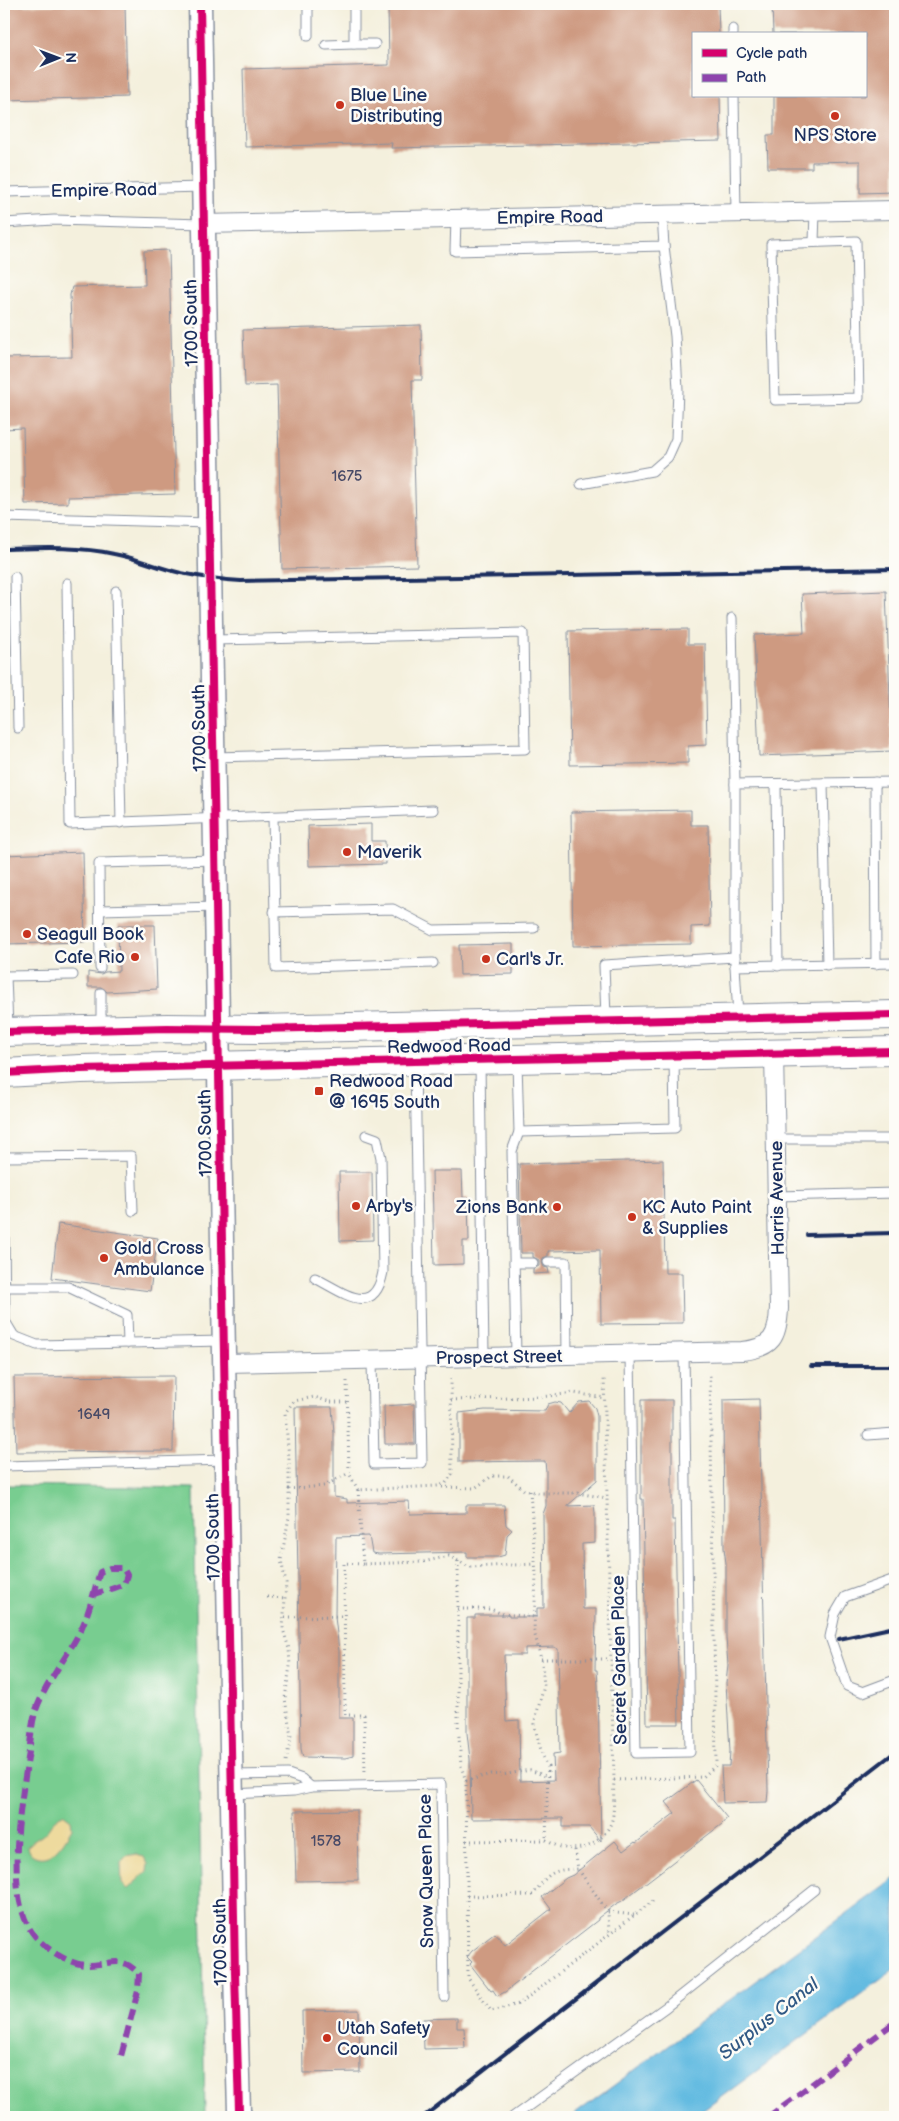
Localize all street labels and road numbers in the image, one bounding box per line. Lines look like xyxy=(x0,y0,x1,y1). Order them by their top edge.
street label: Empire Road xyxy=(51,179,157,202)
street label: Empire Road xyxy=(497,206,603,229)
street label: 1700 South xyxy=(180,279,203,367)
street label: 1700 South xyxy=(188,684,211,772)
street label: Redwood Road xyxy=(387,1035,511,1058)
street label: 1700 South xyxy=(194,1089,217,1177)
street label: Harris Avenue xyxy=(766,1140,789,1256)
street label: Prospect Street xyxy=(435,1346,563,1369)
street label: 1700 South xyxy=(202,1493,225,1581)
street label: Secret Garden Place xyxy=(608,1575,631,1745)
street label: Snow Queen Place xyxy=(415,1793,438,1948)
street label: 1700 South xyxy=(209,1898,232,1986)

